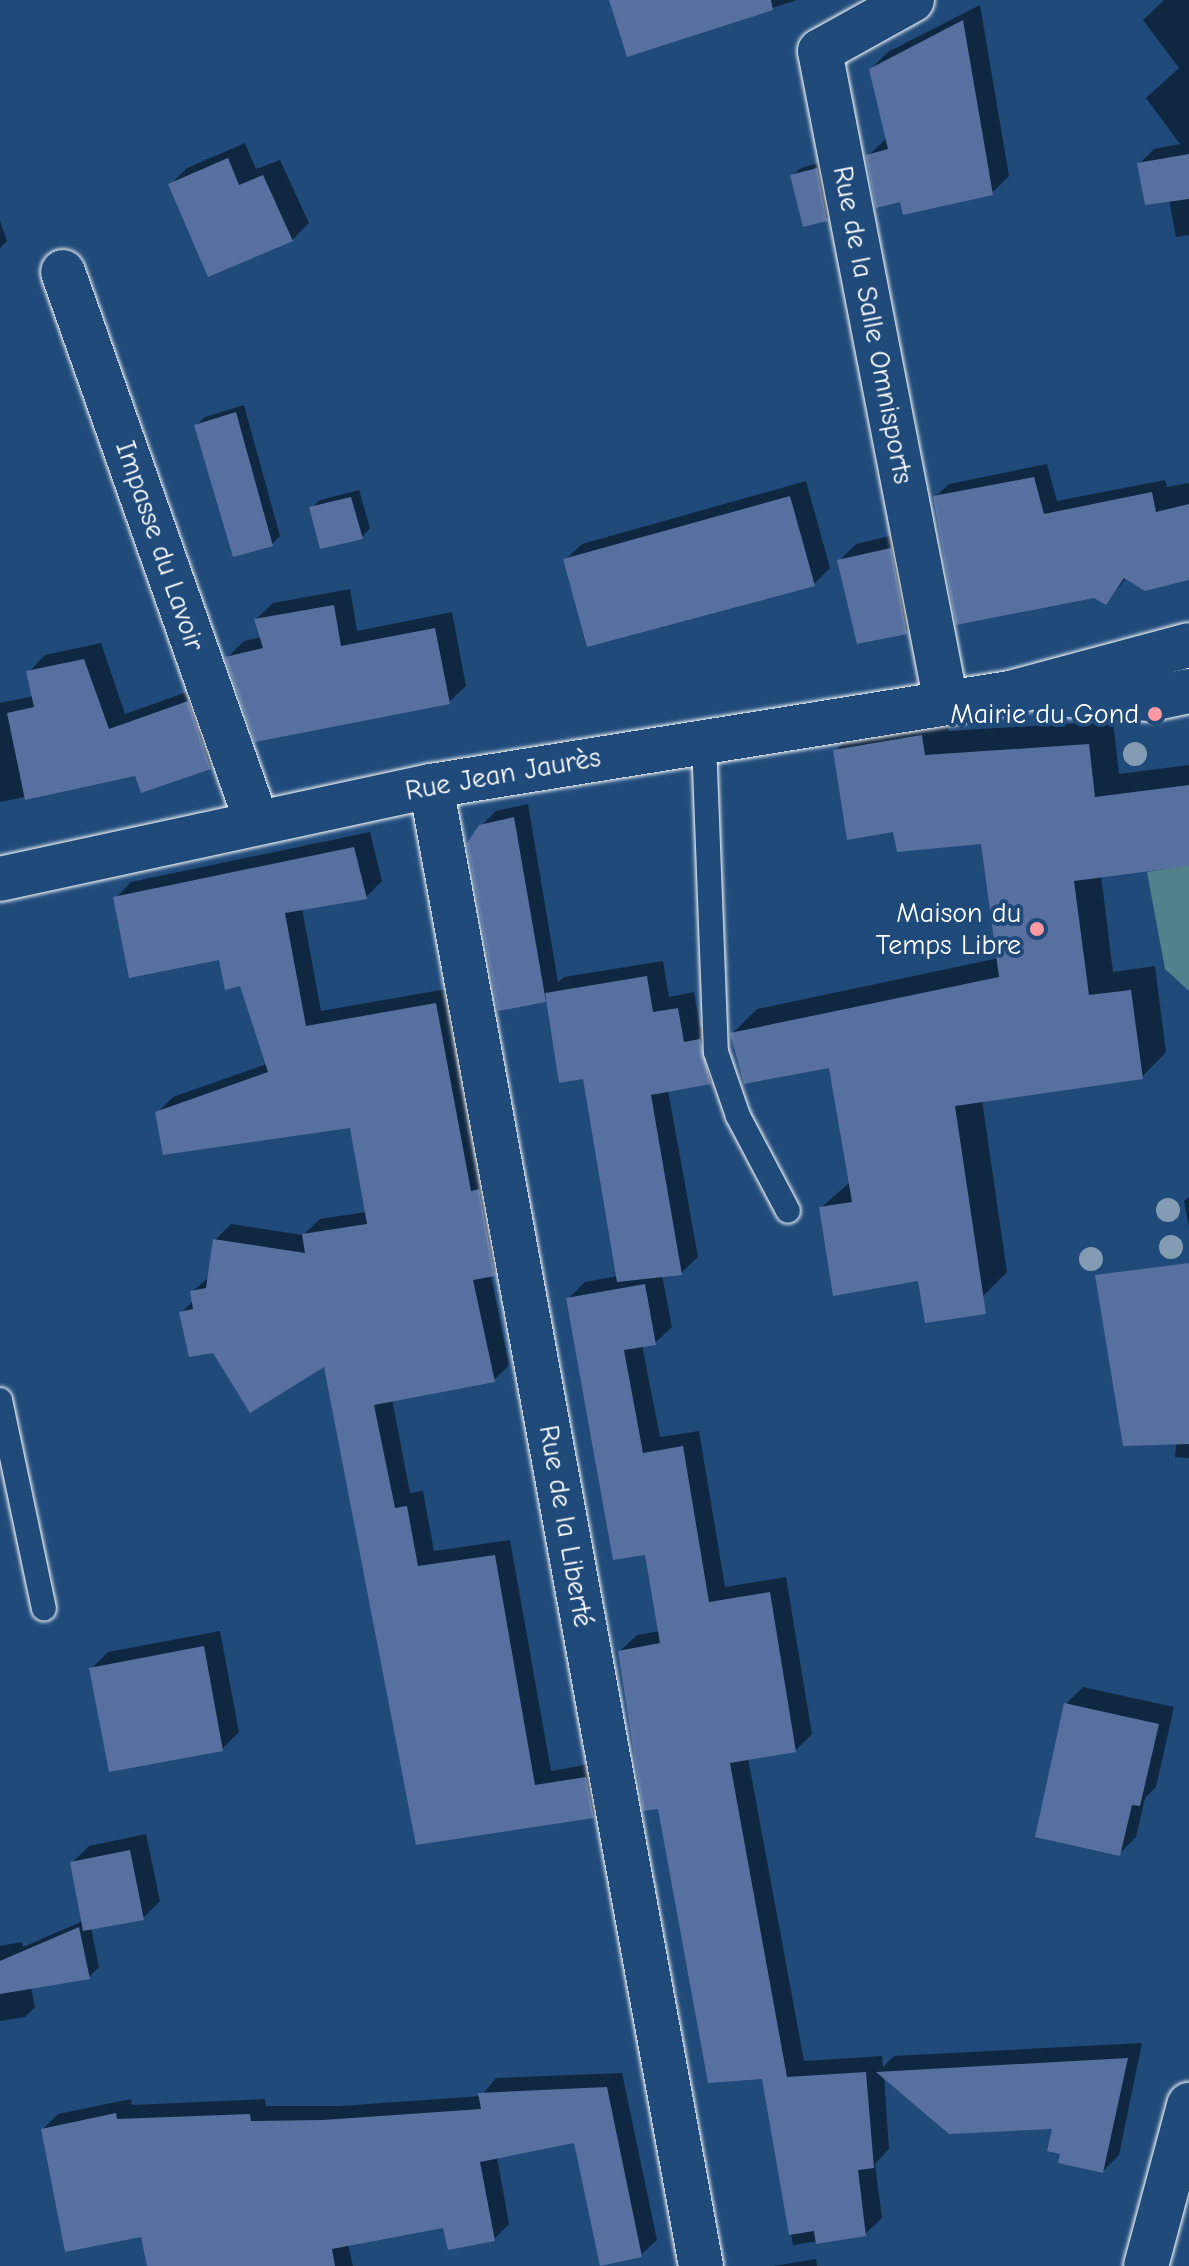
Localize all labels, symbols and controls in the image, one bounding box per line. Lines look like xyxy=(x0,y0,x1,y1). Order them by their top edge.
street label: Rue de la Salle Omnisports xyxy=(826,163,920,487)
street label: Impasse du Lavoir xyxy=(108,437,212,655)
place label: Mairie du Gond xyxy=(950,697,1139,731)
marker: Mairie du Gond xyxy=(1146,705,1164,723)
street label: Rue Jean Jaurès xyxy=(403,740,603,808)
place label: Maison du Temps Libre xyxy=(876,896,1021,962)
marker: Maison du Temps Libre xyxy=(1028,920,1046,938)
street label: Rue de la Liberté xyxy=(532,1423,600,1629)

